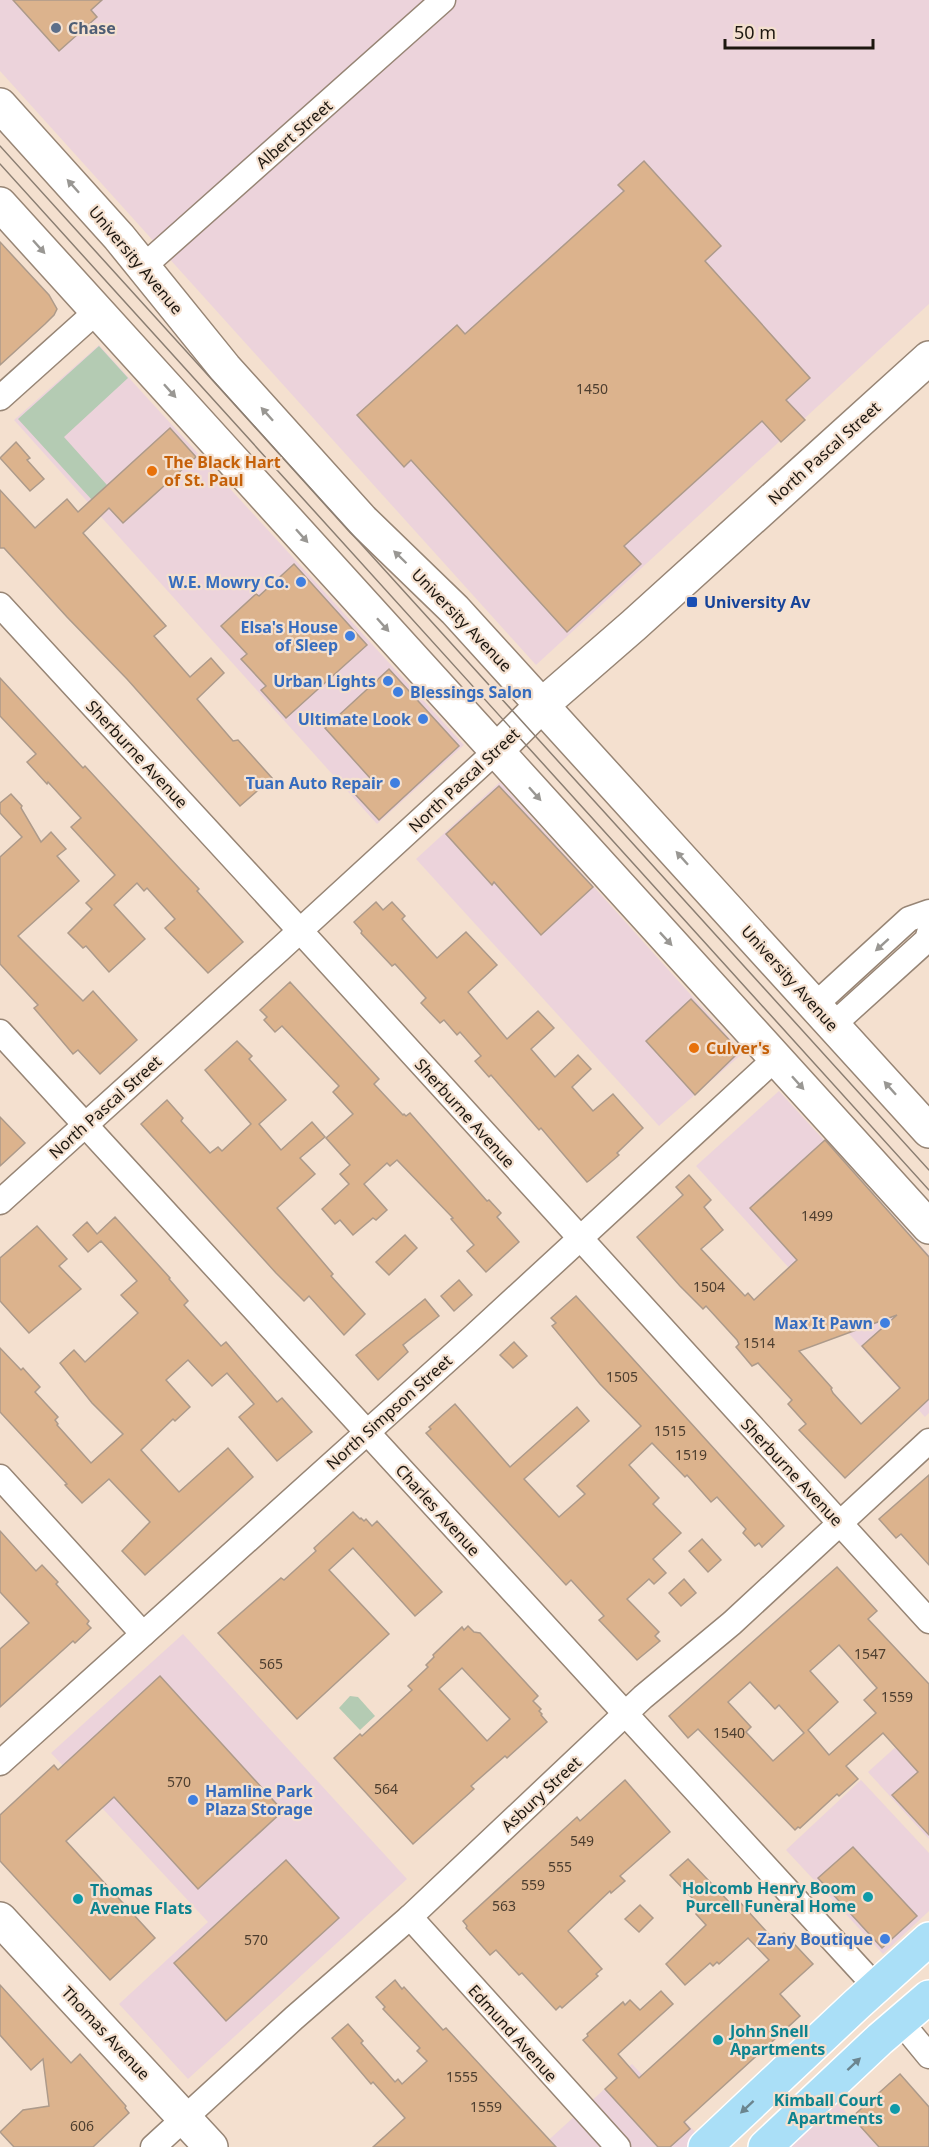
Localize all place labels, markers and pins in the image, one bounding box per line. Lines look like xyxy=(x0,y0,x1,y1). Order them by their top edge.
place label: Chase xyxy=(68,17,116,39)
marker: Chase xyxy=(49,21,63,35)
place label: The Black Hart of St. Paul xyxy=(164,451,281,491)
marker: The Black Hart of St. Paul xyxy=(145,464,159,478)
place label: W.E. Mowry Co. xyxy=(169,571,289,593)
marker: W.E. Mowry Co. xyxy=(294,575,308,589)
place label: University Av xyxy=(704,591,811,613)
marker: University Av xyxy=(685,595,699,609)
place label: Elsa's House of Sleep xyxy=(241,616,338,656)
marker: Elsa's House of Sleep xyxy=(343,629,357,643)
place label: Urban Lights xyxy=(273,670,376,692)
marker: Urban Lights xyxy=(381,674,395,688)
place label: Blessings Salon xyxy=(410,681,532,703)
marker: Blessings Salon xyxy=(391,685,405,699)
place label: Ultimate Look xyxy=(298,708,411,730)
marker: Ultimate Look xyxy=(416,712,430,726)
place label: Tuan Auto Repair xyxy=(246,772,383,794)
marker: Tuan Auto Repair xyxy=(388,776,402,790)
place label: Culver's xyxy=(706,1037,770,1059)
marker: Culver's xyxy=(687,1041,701,1055)
place label: Max It Pawn xyxy=(774,1312,873,1334)
marker: Max It Pawn xyxy=(878,1316,892,1330)
place label: Hamline Park Plaza Storage xyxy=(205,1780,313,1820)
marker: Hamline Park Plaza Storage xyxy=(186,1793,200,1807)
place label: Holcomb Henry Boom Purcell Funeral Home xyxy=(682,1877,856,1917)
place label: Thomas Avenue Flats xyxy=(90,1879,192,1919)
marker: Holcomb Henry Boom Purcell Funeral Home xyxy=(861,1890,875,1904)
marker: Thomas Avenue Flats xyxy=(71,1892,85,1906)
place label: Zany Boutique xyxy=(758,1928,873,1950)
marker: Zany Boutique xyxy=(878,1932,892,1946)
place label: John Snell Apartments xyxy=(728,2020,825,2060)
marker: John Snell Apartments xyxy=(711,2033,725,2047)
place label: Kimball Court Apartments xyxy=(774,2089,883,2129)
marker: Kimball Court Apartments xyxy=(888,2102,902,2116)

